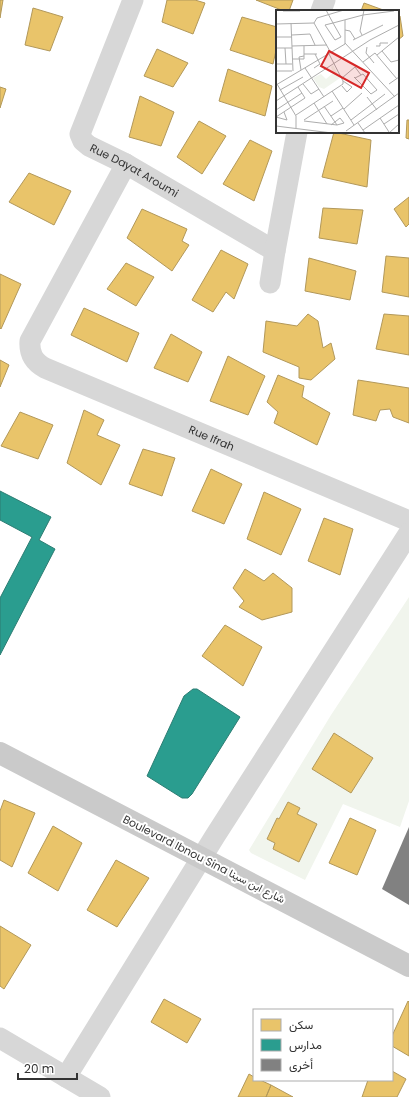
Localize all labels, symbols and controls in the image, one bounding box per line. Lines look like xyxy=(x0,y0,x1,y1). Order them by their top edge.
inset map xyxy=(276,10,399,133)
street label: Rue Dayat Aroumi xyxy=(87,140,182,201)
street label: Rue Ifrah xyxy=(186,421,237,455)
street label: Boulevard Ibnou Sina شارع ابن سينا xyxy=(120,811,288,907)
legend xyxy=(253,1009,393,1081)
text: سكن xyxy=(289,1016,313,1033)
text: مدارس xyxy=(289,1036,322,1053)
scale bar xyxy=(18,1055,77,1081)
text: أخرى xyxy=(289,1056,313,1073)
text: 20 m xyxy=(24,1060,54,1077)

